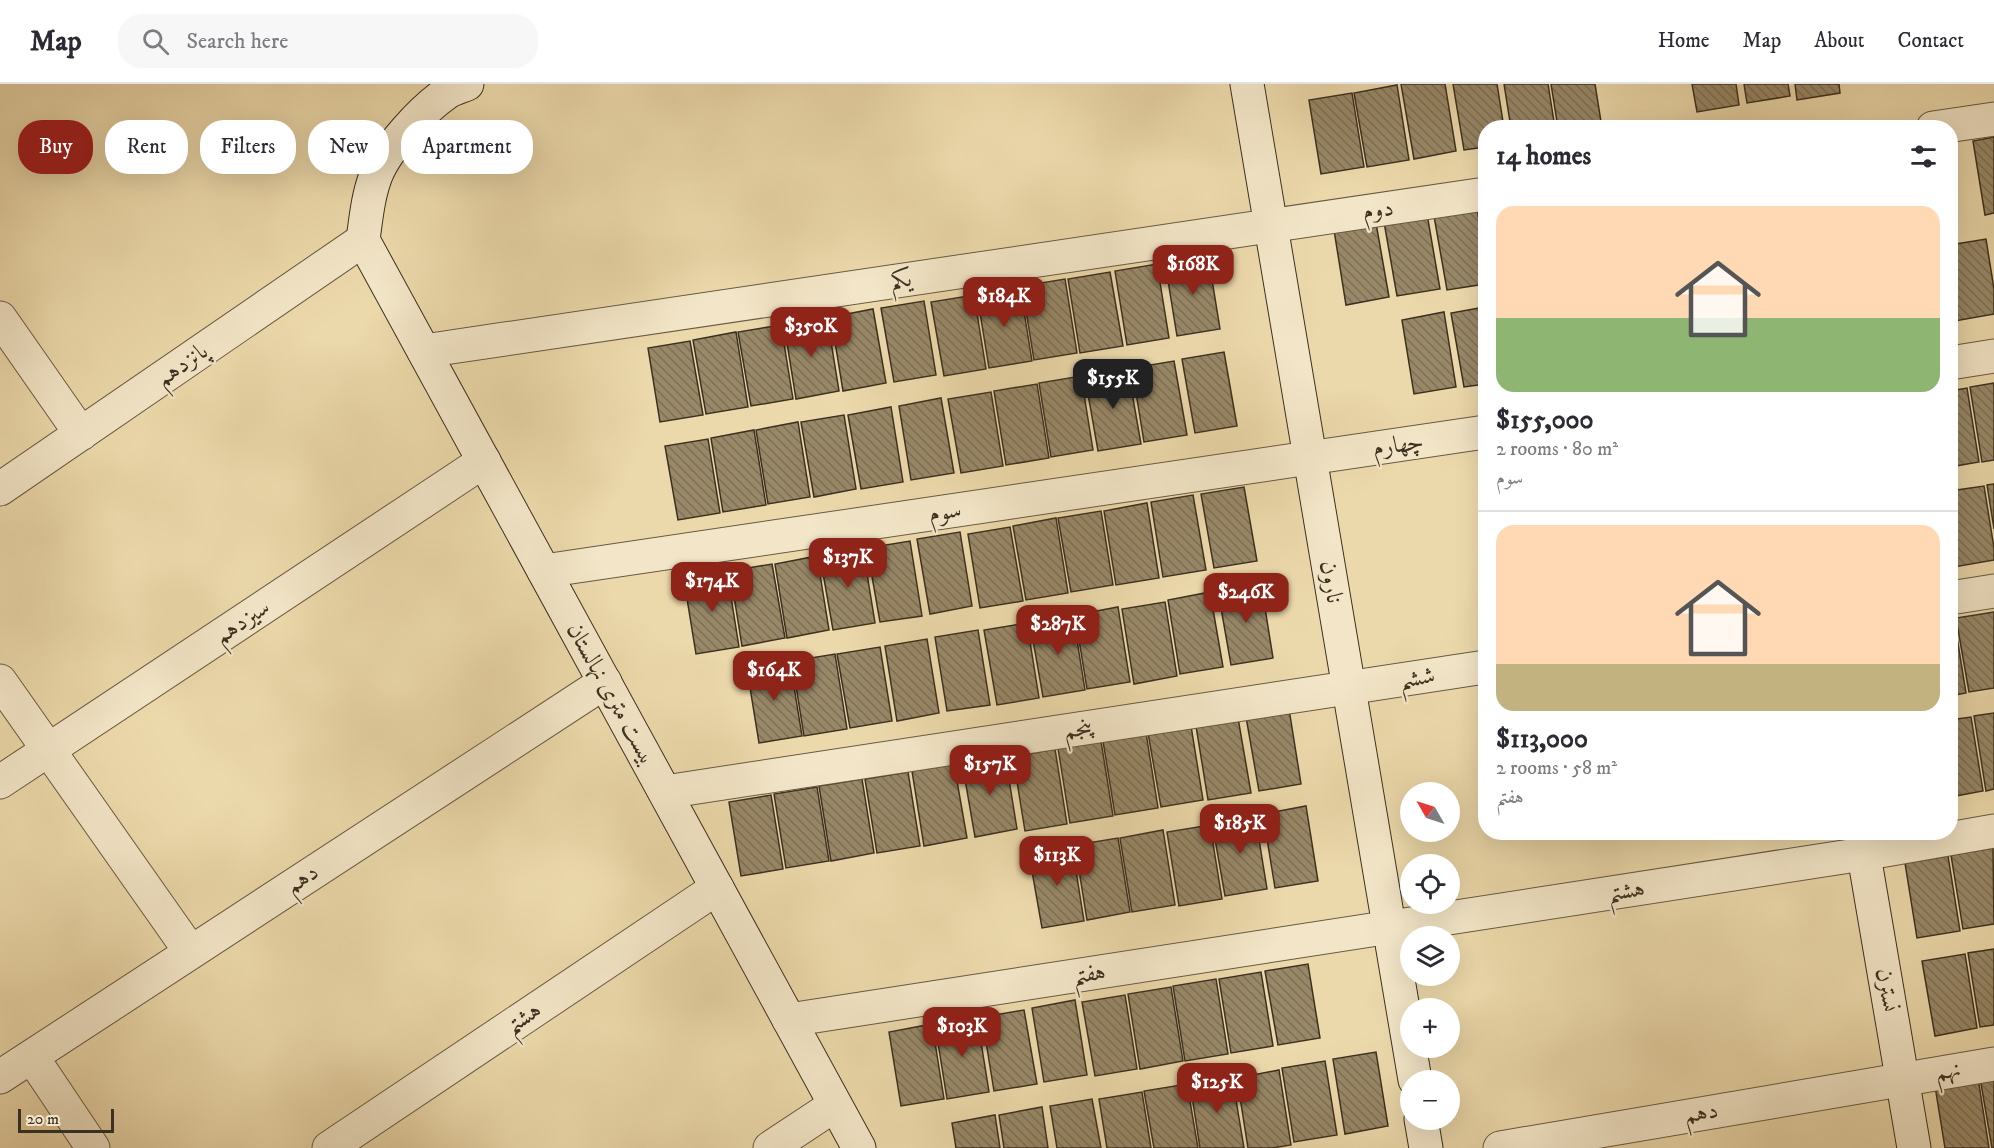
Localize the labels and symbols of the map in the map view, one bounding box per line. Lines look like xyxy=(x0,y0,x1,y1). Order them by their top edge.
street label: دوم xyxy=(1360,193,1396,232)
pin: $168K xyxy=(1151,245,1235,296)
street label: یکم xyxy=(888,263,916,302)
pin: $184K xyxy=(962,277,1046,328)
pin: $350K xyxy=(769,307,853,358)
street label: پانزدهم xyxy=(150,335,219,399)
pin: $155K xyxy=(1071,359,1155,410)
street label: چهارم xyxy=(1371,427,1426,468)
street label: سوم xyxy=(927,495,964,534)
pin: $137K xyxy=(806,538,890,589)
street label: نارون xyxy=(1312,558,1350,606)
pin: $174K xyxy=(670,562,754,613)
pin: $246K xyxy=(1204,573,1288,624)
street label: سیزدهم xyxy=(208,593,279,656)
pin: $287K xyxy=(1016,605,1100,656)
street label: بیست متری نهالستان xyxy=(559,617,663,771)
pin: $164K xyxy=(732,651,816,702)
street label: ششم xyxy=(1397,660,1439,704)
street label: پنجم xyxy=(1061,712,1098,752)
pin: $157K xyxy=(948,745,1032,796)
north arrow xyxy=(1400,782,1460,842)
pin: $185K xyxy=(1198,804,1282,855)
pin: $113K xyxy=(1015,836,1099,887)
street label: دهم xyxy=(279,857,328,906)
street label: هشتم xyxy=(1605,873,1648,917)
street label: هفتم xyxy=(1070,957,1109,999)
street label: نسترن xyxy=(1868,966,1906,1014)
street label: هشتم xyxy=(499,995,552,1048)
pin: $103K xyxy=(920,1007,1004,1058)
street label: نهم xyxy=(1933,1054,1964,1094)
pin: $125K xyxy=(1175,1063,1259,1114)
street label: دهم xyxy=(1682,1095,1721,1137)
scale bar xyxy=(18,1106,114,1134)

